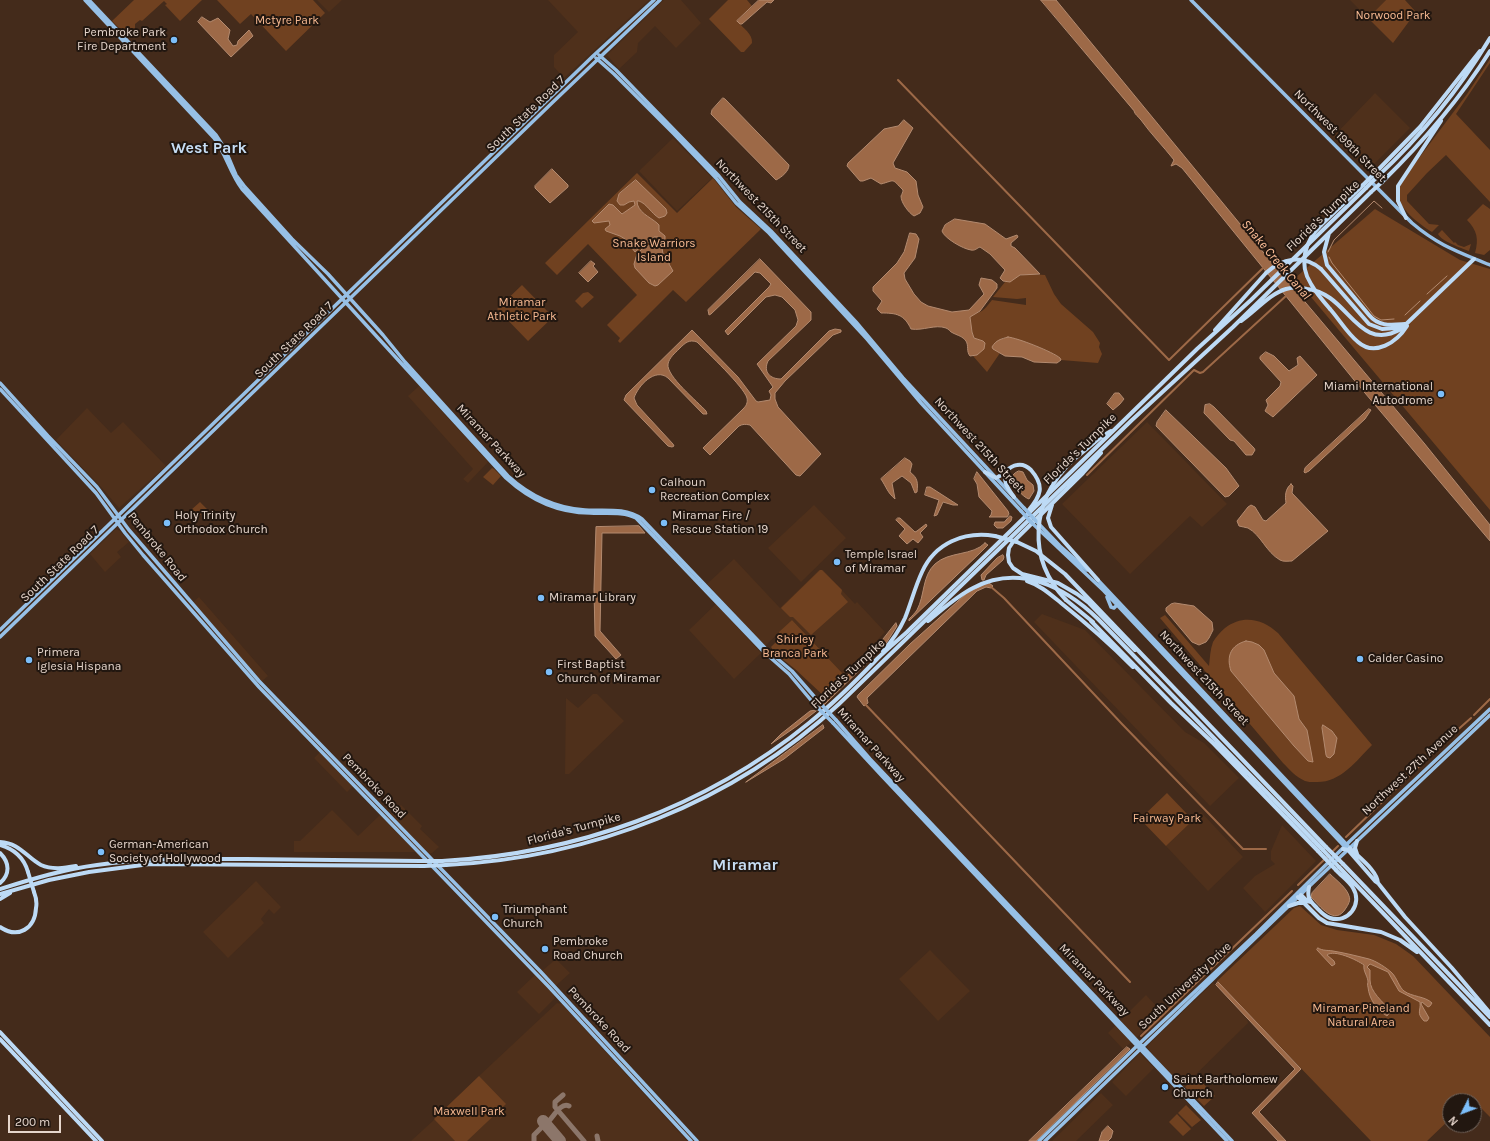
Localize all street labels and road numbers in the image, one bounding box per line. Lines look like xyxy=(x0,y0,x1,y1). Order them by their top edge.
street label: South State Road 7 xyxy=(484,73,568,155)
street label: Northwest 199th Street xyxy=(1291,87,1389,185)
street label: Northwest 215th Street xyxy=(713,156,809,256)
street label: Florida's Turnpike xyxy=(1283,177,1363,255)
street label: South State Road 7 xyxy=(252,299,336,381)
street label: Northwest 215th Street xyxy=(931,395,1027,495)
street label: Miramar Parkway xyxy=(453,401,529,481)
street label: Florida's Turnpike xyxy=(1040,410,1120,488)
street label: Pembroke Road xyxy=(125,509,189,585)
street label: South State Road 7 xyxy=(18,523,102,605)
street label: Northwest 215th Street xyxy=(1156,628,1252,728)
street label: Florida's Turnpike xyxy=(808,636,888,712)
street label: Miramar Parkway xyxy=(834,705,908,785)
street label: Northwest 27th Avenue xyxy=(1359,722,1461,818)
street label: Pembroke Road xyxy=(339,750,409,822)
street label: Florida's Turnpike xyxy=(526,810,622,848)
street label: South University Drive xyxy=(1136,939,1234,1033)
street label: Miramar Parkway xyxy=(1056,941,1132,1019)
street label: Pembroke Road xyxy=(565,984,633,1056)

